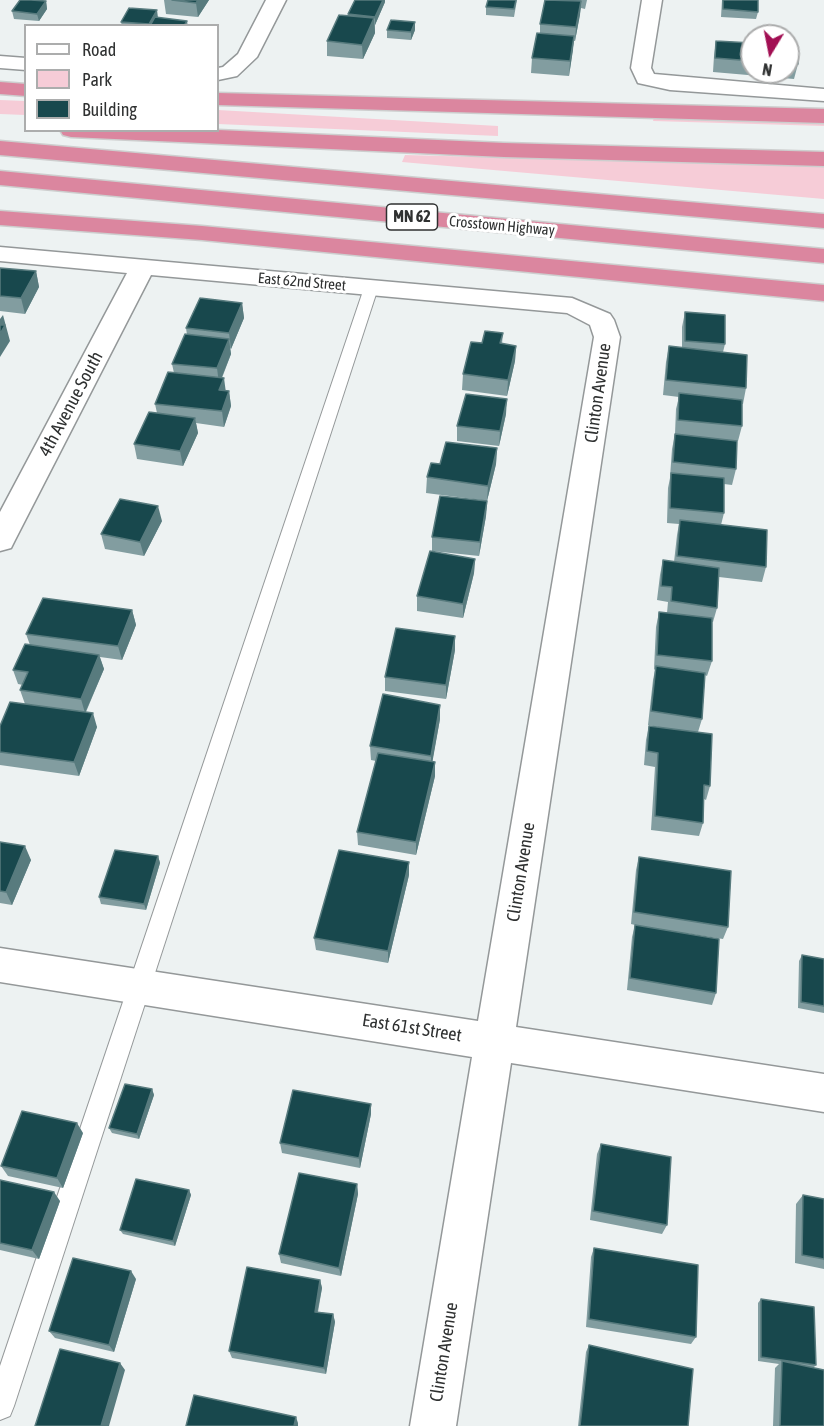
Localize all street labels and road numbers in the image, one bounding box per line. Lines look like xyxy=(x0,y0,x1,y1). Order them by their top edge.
road number: MN 62 xyxy=(386,204,438,230)
street label: Crosstown Highway xyxy=(448,212,556,240)
street label: East 62nd Street xyxy=(257,269,347,295)
street label: Clinton Avenue xyxy=(580,342,616,444)
street label: 4th Avenue South xyxy=(34,348,108,460)
street label: Clinton Avenue xyxy=(502,821,540,923)
street label: East 61st Street xyxy=(361,1009,463,1047)
street label: Clinton Avenue xyxy=(425,1301,463,1403)

